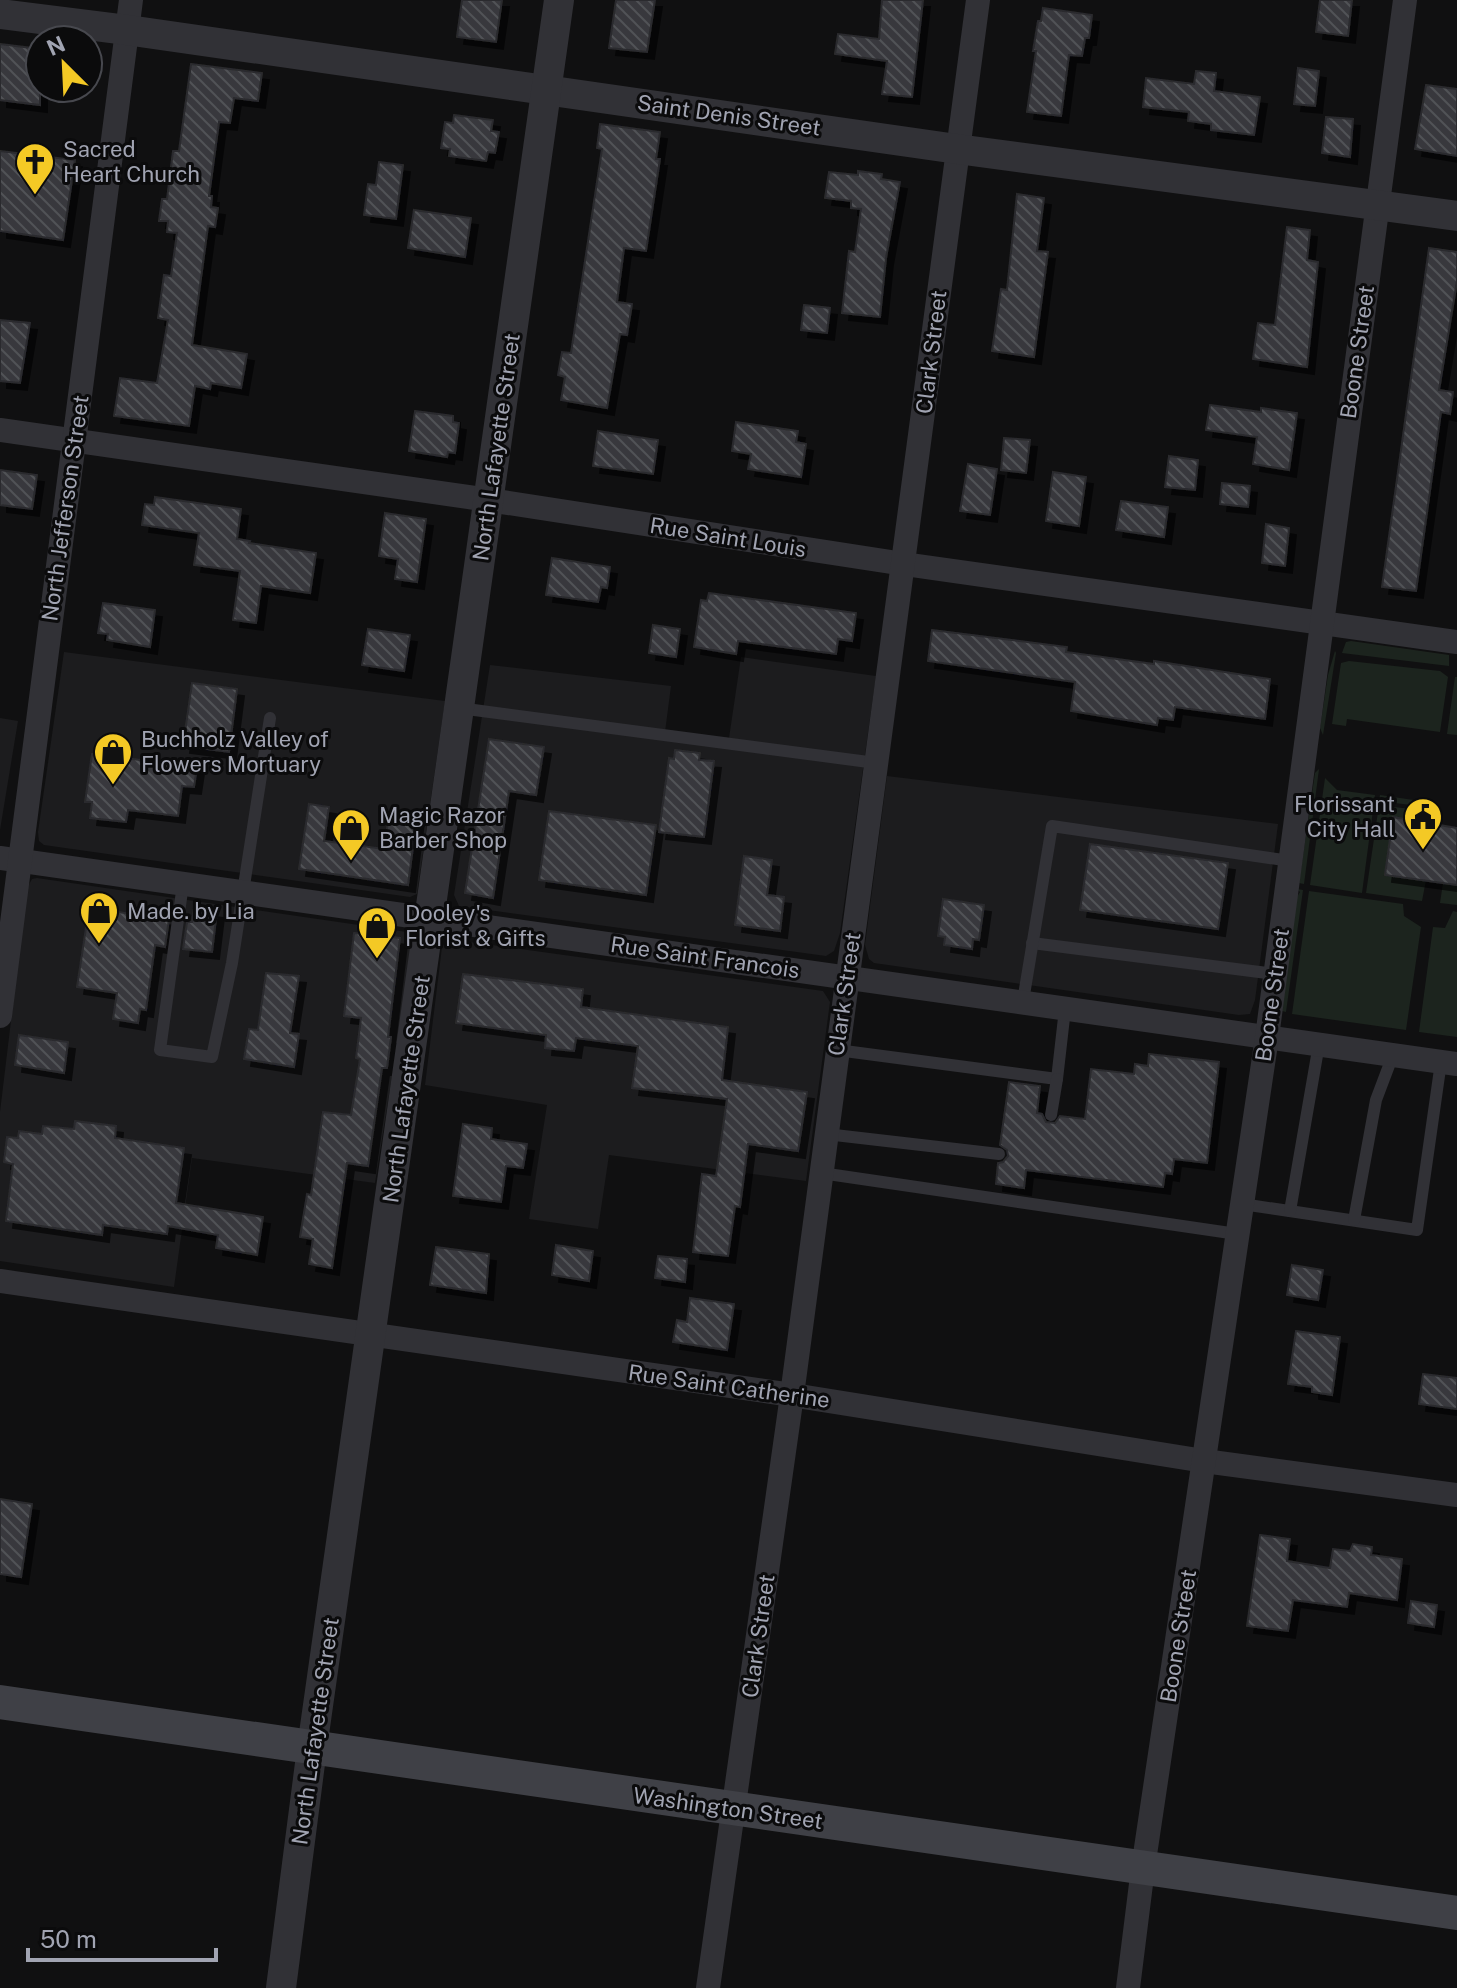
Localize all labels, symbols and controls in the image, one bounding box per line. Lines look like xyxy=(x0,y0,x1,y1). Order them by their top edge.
north arrow xyxy=(24,24,104,104)
text: N xyxy=(43,30,69,61)
street label: Saint Denis Street xyxy=(636,89,822,141)
place label: Sacred Heart Church xyxy=(63,136,200,187)
church icon: Sacred Heart Church xyxy=(14,141,56,196)
street label: Boone Street xyxy=(1335,284,1379,420)
street label: Clark Street xyxy=(911,289,951,415)
street label: North Lafayette Street xyxy=(467,331,525,563)
street label: North Jefferson Street xyxy=(36,393,94,623)
street label: Rue Saint Louis xyxy=(648,512,808,562)
place label: Buchholz Valley of Flowers Mortuary xyxy=(141,726,329,777)
shop icon: Buchholz Valley of Flowers Mortuary xyxy=(92,731,134,786)
place label: Florissant City Hall xyxy=(1294,791,1395,842)
public building icon: Florissant City Hall xyxy=(1402,796,1444,851)
place label: Magic Razor Barber Shop xyxy=(379,802,507,853)
shop icon: Magic Razor Barber Shop xyxy=(330,807,372,862)
shop icon: Made. by Lia xyxy=(78,890,120,945)
place label: Made. by Lia xyxy=(127,898,255,924)
place label: Dooley's Florist & Gifts xyxy=(405,900,546,951)
shop icon: Dooley's Florist & Gifts xyxy=(356,905,398,960)
street label: Boone Street xyxy=(1250,927,1294,1063)
street label: Rue Saint Francois xyxy=(609,931,801,983)
street label: Clark Street xyxy=(822,931,866,1057)
street label: North Lafayette Street xyxy=(377,973,435,1205)
street label: Rue Saint Catherine xyxy=(626,1359,832,1413)
street label: Boone Street xyxy=(1155,1568,1201,1704)
street label: Clark Street xyxy=(736,1573,780,1699)
street label: North Lafayette Street xyxy=(286,1615,344,1847)
street label: Washington Street xyxy=(632,1782,824,1834)
scale bar xyxy=(28,1912,216,1962)
text: 50 m xyxy=(40,1925,97,1953)

